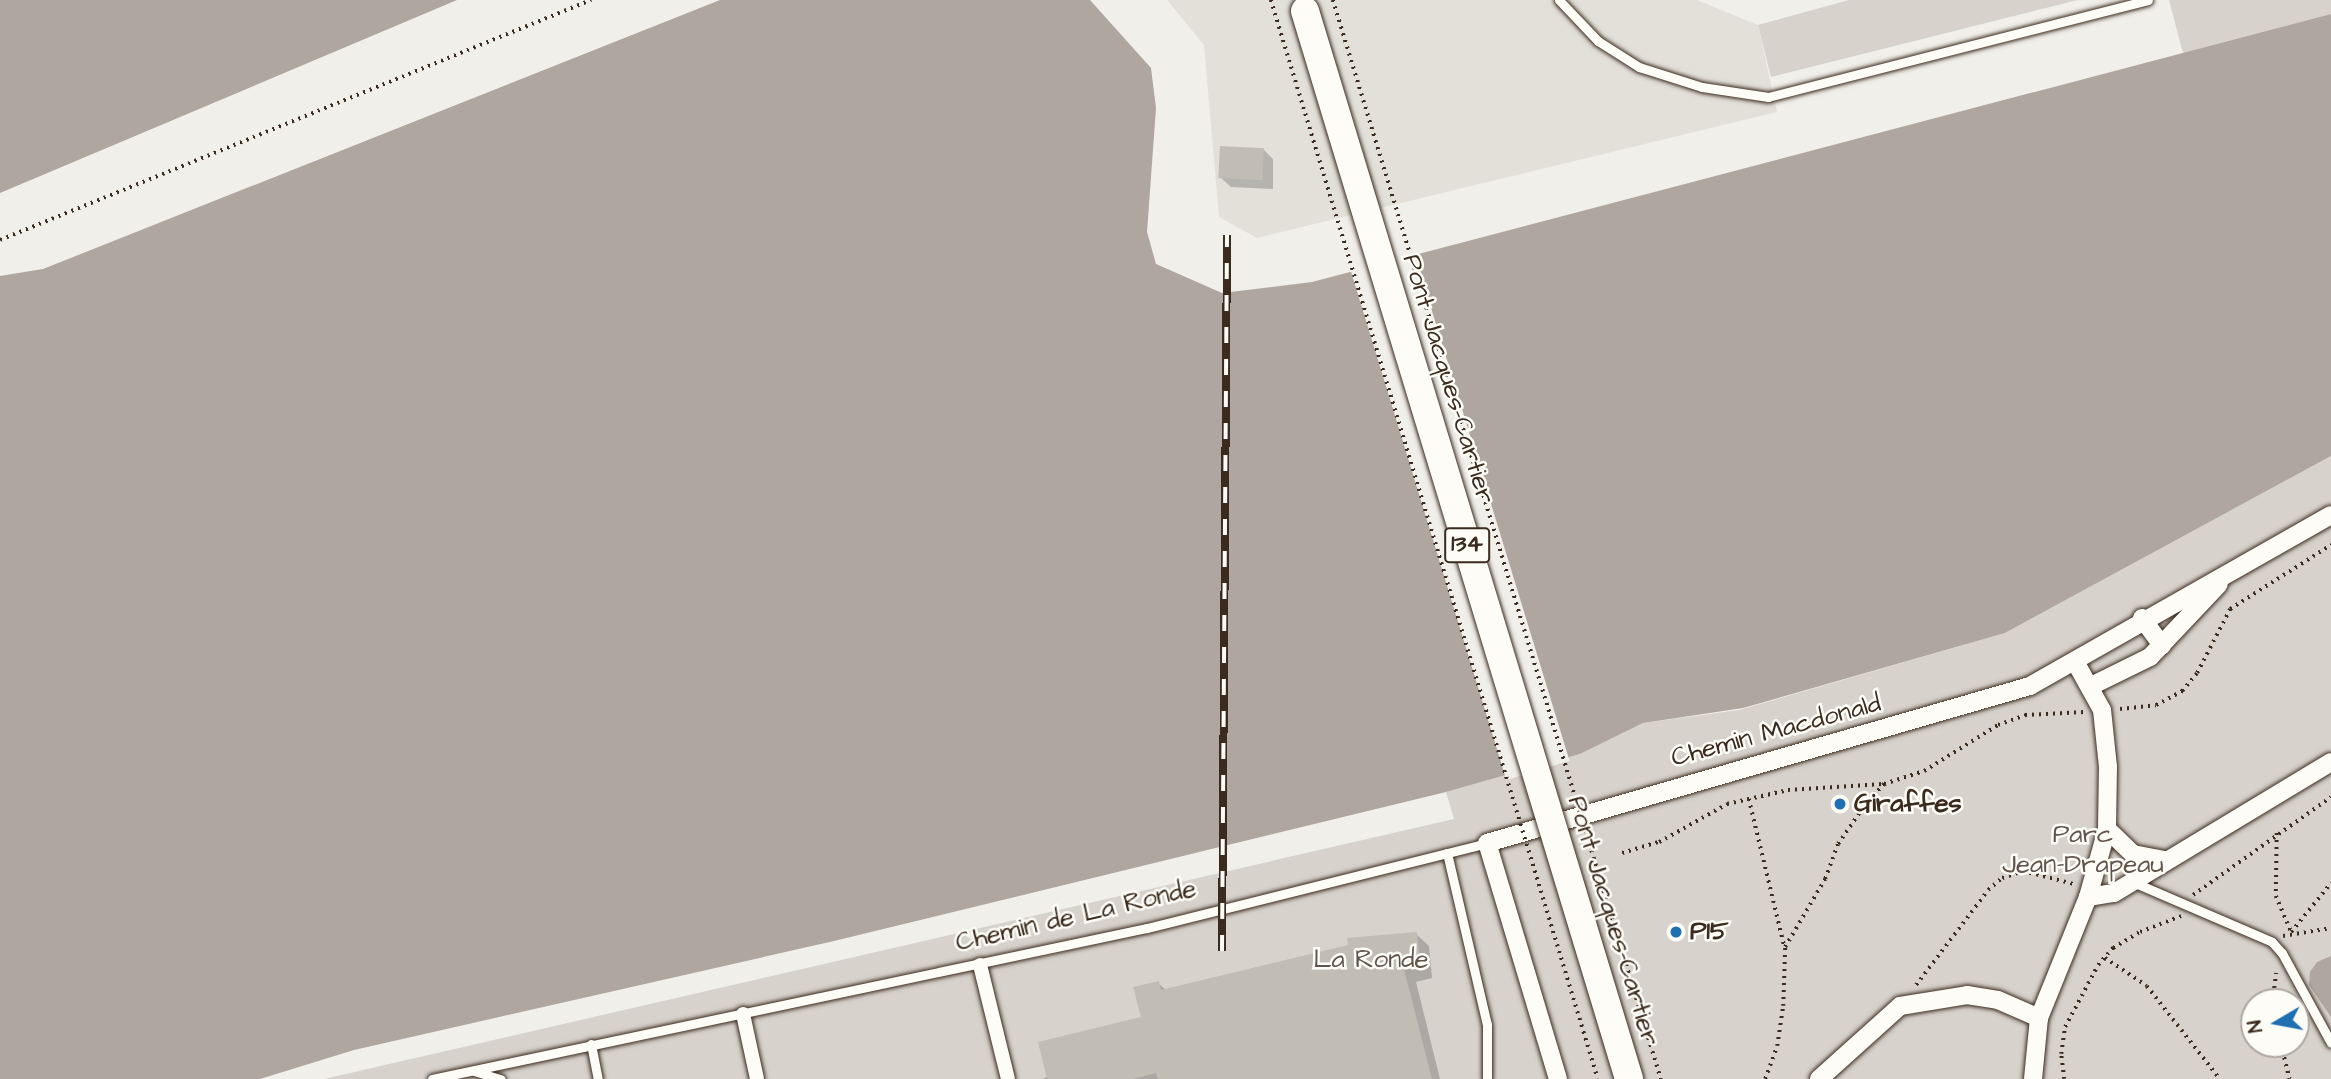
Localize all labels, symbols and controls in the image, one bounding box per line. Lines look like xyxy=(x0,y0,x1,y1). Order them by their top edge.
street label: Pont Jacques-Cartier xyxy=(1395,251,1501,507)
road number: 134 xyxy=(1442,524,1492,566)
street label: Chemin Macdonald xyxy=(1668,688,1884,774)
place label: Giraffes xyxy=(1854,788,1962,820)
street label: Pont Jacques-Cartier xyxy=(1560,793,1666,1049)
marker: Giraffes xyxy=(1832,796,1848,812)
park label: Parc Jean-Drapeau xyxy=(2002,819,2164,880)
street label: Chemin de La Ronde xyxy=(953,873,1199,959)
place label: P15 xyxy=(1690,916,1728,948)
marker: P15 xyxy=(1668,924,1684,940)
park label: La Ronde xyxy=(1313,944,1429,976)
north arrow xyxy=(2240,988,2310,1058)
text: N xyxy=(2241,1018,2270,1035)

